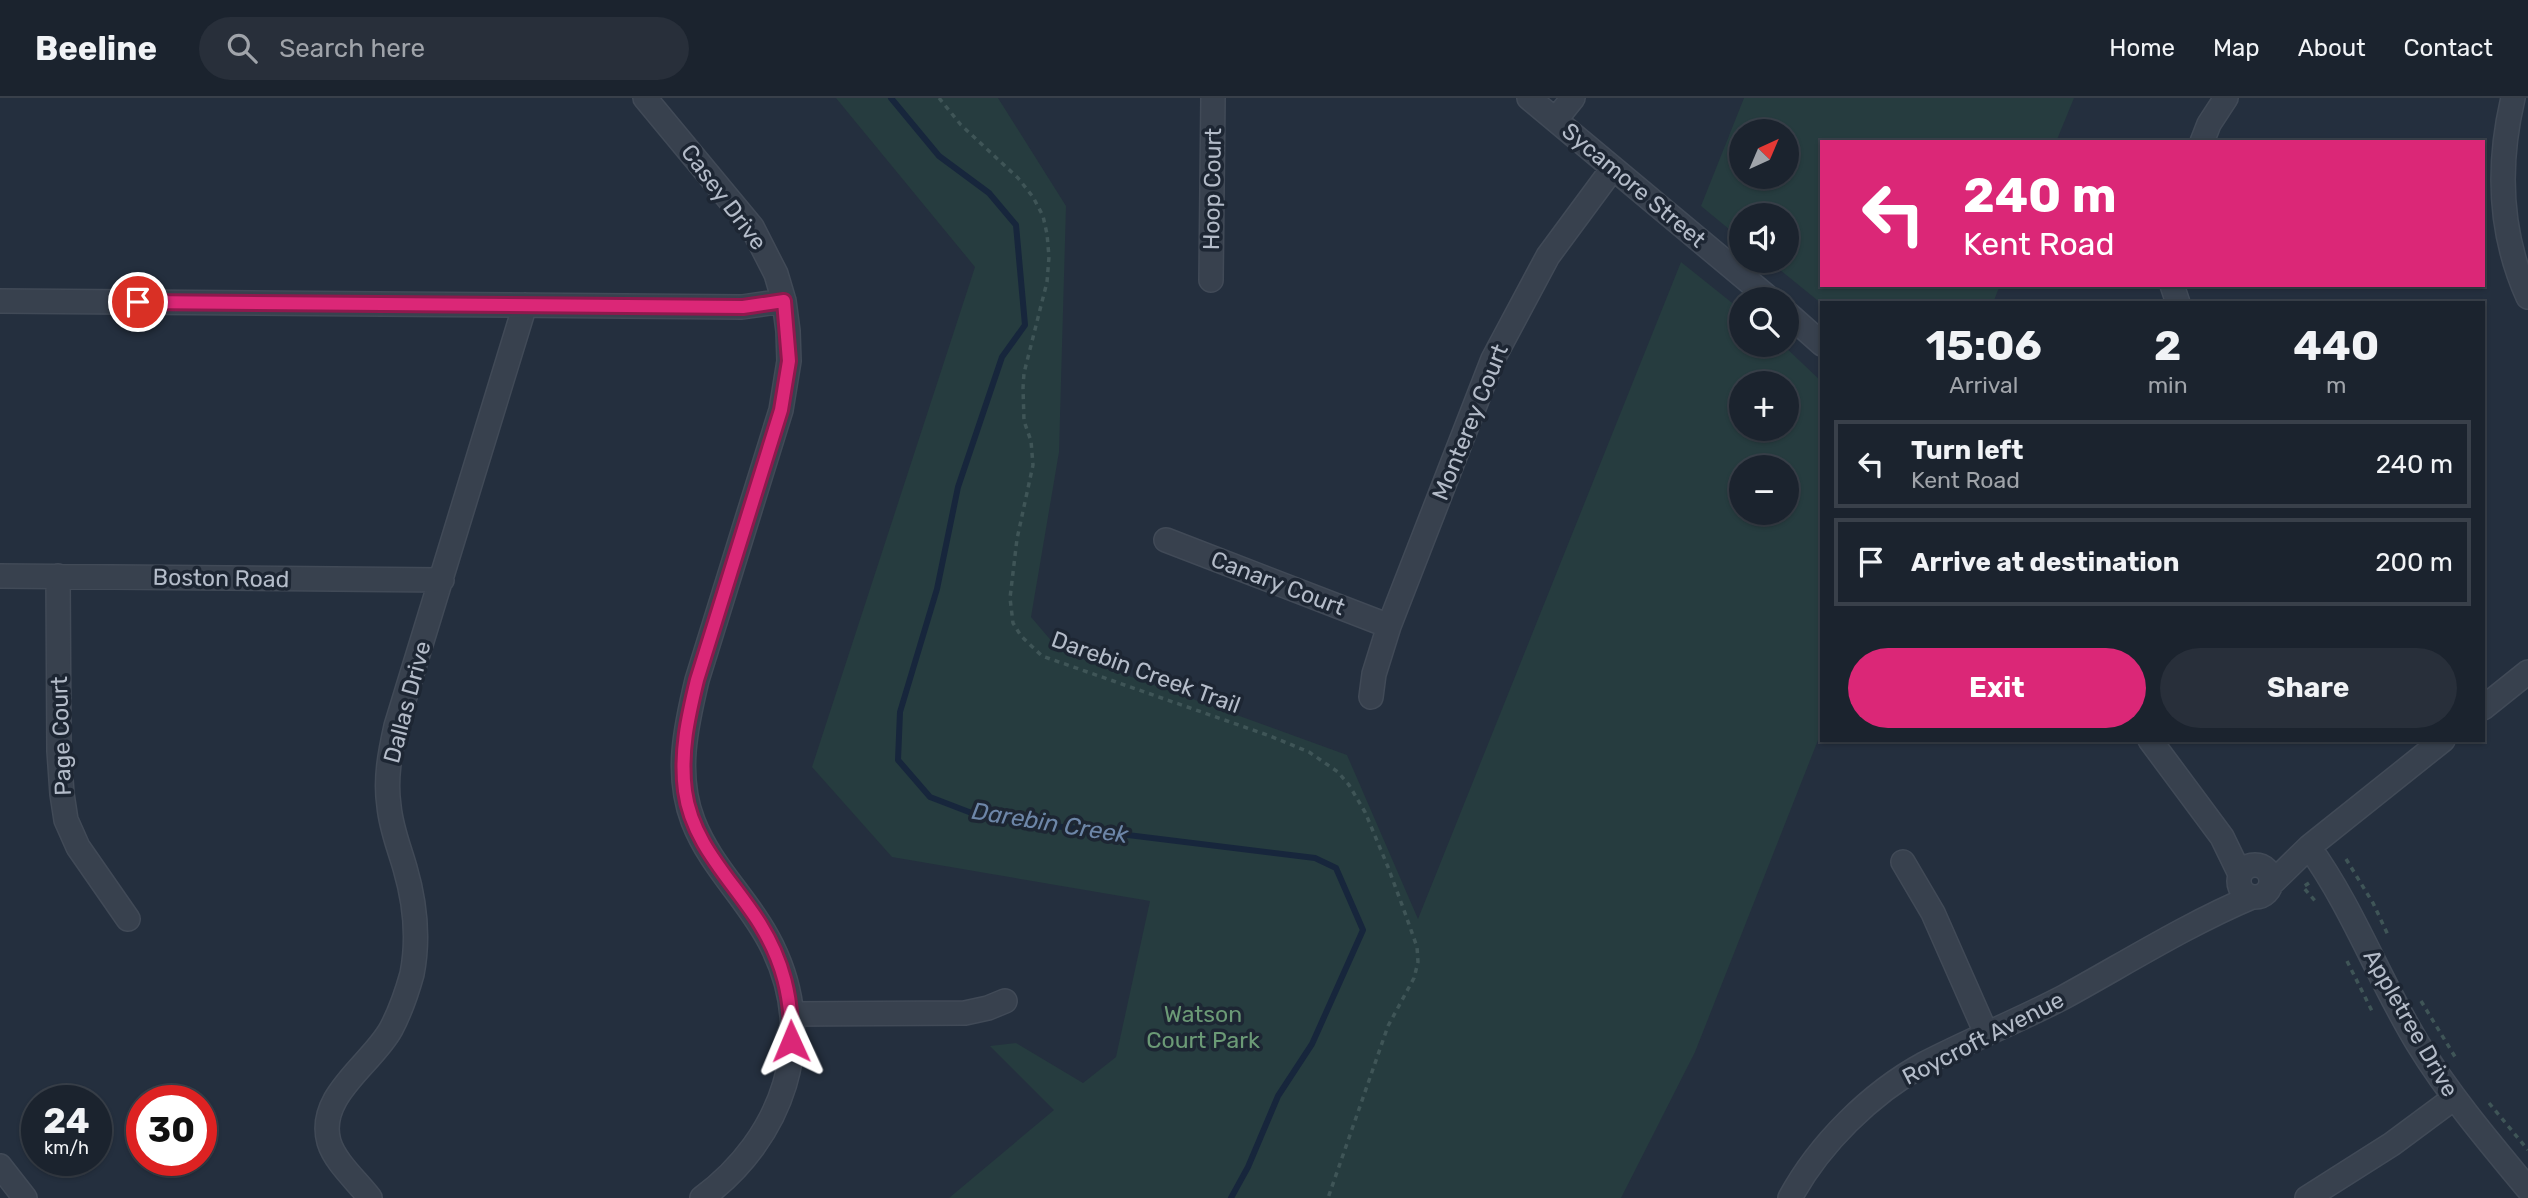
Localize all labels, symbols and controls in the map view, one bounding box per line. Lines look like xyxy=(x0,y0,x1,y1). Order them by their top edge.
search box xyxy=(199,17,689,80)
text: Beeline xyxy=(35,29,157,68)
icon: search xyxy=(223,29,261,67)
text: Search here xyxy=(279,33,425,64)
text: Home xyxy=(2109,34,2175,62)
text: Map xyxy=(2213,34,2260,62)
text: About xyxy=(2298,34,2366,62)
text: Contact xyxy=(2404,34,2493,62)
street label: Sycamore Street xyxy=(1556,117,1712,253)
north arrow xyxy=(1729,119,1799,189)
map controls xyxy=(1729,119,1799,525)
street label: Hoop Court xyxy=(1197,128,1227,250)
street label: Casey Drive xyxy=(675,139,773,255)
text: 240 m xyxy=(1963,166,2117,224)
icon: left xyxy=(1848,168,1939,259)
button: sound xyxy=(1729,203,1799,273)
text: Kent Road xyxy=(1963,225,2115,263)
pin xyxy=(108,272,168,332)
icon: arrive xyxy=(119,283,157,321)
button: search xyxy=(1729,287,1799,357)
text: 15:06 xyxy=(1926,321,2042,371)
text: 2 xyxy=(2154,321,2181,371)
text: 440 xyxy=(2293,321,2379,371)
street label: Monterey Court xyxy=(1426,340,1514,504)
button: + xyxy=(1729,371,1799,441)
text: Arrival xyxy=(1949,371,2018,399)
text: min xyxy=(2148,371,2188,399)
text: m xyxy=(2326,371,2346,399)
text: Turn left xyxy=(1911,435,2023,466)
icon: left xyxy=(1852,445,1890,483)
text: 240 m xyxy=(2376,449,2453,480)
button: − xyxy=(1729,455,1799,525)
text: Kent Road xyxy=(1911,466,2020,494)
icon: arrive xyxy=(1852,543,1890,581)
street label: Canary Court xyxy=(1207,545,1349,621)
text: Arrive at destination xyxy=(1911,547,2179,578)
text: 200 m xyxy=(2375,547,2453,578)
street label: Boston Road xyxy=(152,563,290,593)
street label: Darebin Creek Trail xyxy=(1048,625,1244,719)
street label: Dallas Drive xyxy=(377,638,437,766)
button: Exit xyxy=(1848,648,2146,728)
button: Share xyxy=(2160,648,2457,728)
street label: Page Court xyxy=(45,676,77,796)
water label: Darebin Creek xyxy=(970,797,1131,849)
street label: Appletree Drive xyxy=(2358,944,2464,1102)
street label: Roycroft Avenue xyxy=(1897,985,2069,1091)
park label: Watson Court Park xyxy=(1146,1000,1260,1054)
position arrow xyxy=(754,1004,828,1078)
speed limit sign: 30 xyxy=(126,1085,217,1176)
text: 24 xyxy=(43,1100,90,1142)
text: km/h xyxy=(44,1137,89,1159)

